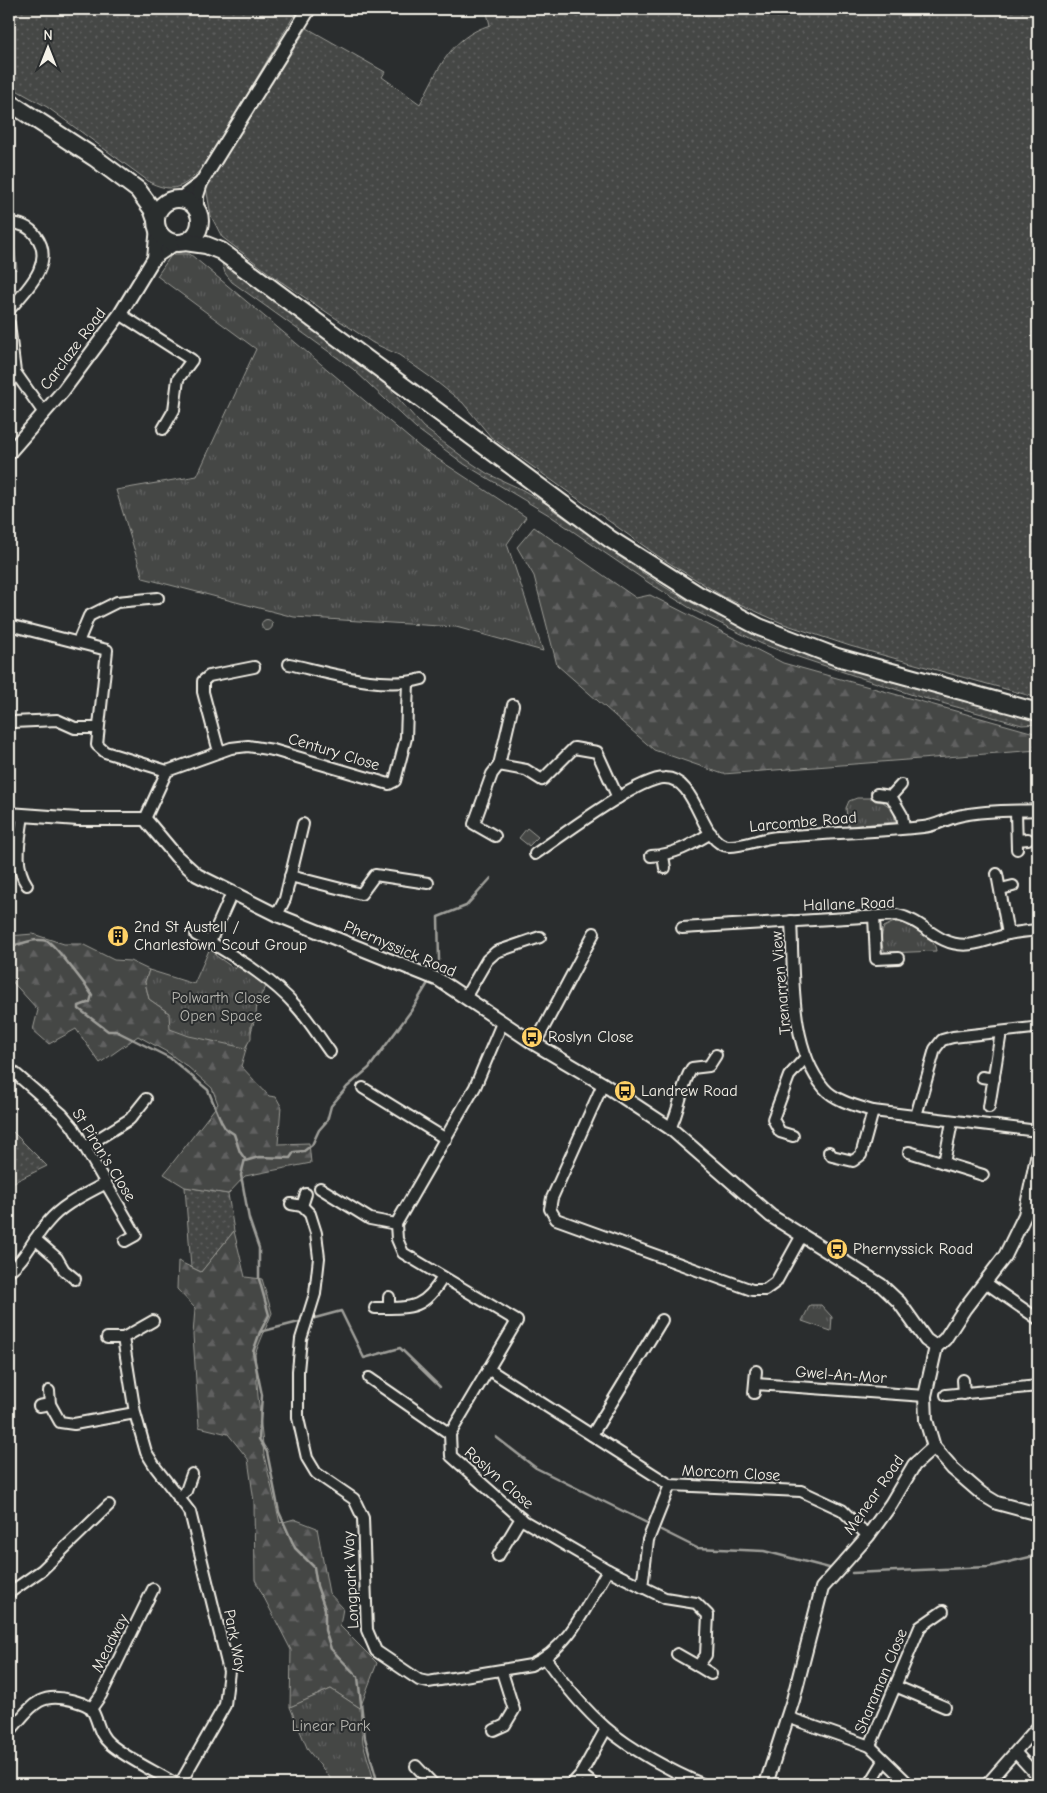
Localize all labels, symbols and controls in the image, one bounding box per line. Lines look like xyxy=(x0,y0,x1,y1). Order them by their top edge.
north arrow xyxy=(22,22,72,72)
text: N xyxy=(43,27,53,44)
street label: Carclaze Road xyxy=(36,304,110,394)
street label: Century Close xyxy=(286,730,382,774)
street label: Larcombe Road xyxy=(749,808,857,836)
street label: Hallane Road xyxy=(803,893,895,915)
street label: Phernyssick Road xyxy=(341,917,459,981)
place label: 2nd St Austell / Charlestown Scout Group xyxy=(134,918,307,954)
building icon: 2nd St Austell / Charlestown Scout Group xyxy=(106,924,130,948)
street label: Trenarren View xyxy=(767,930,794,1036)
park label: Polwarth Close Open Space xyxy=(172,989,270,1025)
bus stop icon: Roslyn Close xyxy=(520,1025,544,1049)
place label: Roslyn Close xyxy=(548,1028,634,1046)
bus stop icon: Landrew Road xyxy=(613,1079,637,1103)
place label: Landrew Road xyxy=(641,1082,738,1100)
street label: St Piran's Close xyxy=(68,1105,140,1205)
bus stop icon: Phernyssick Road xyxy=(825,1237,849,1261)
place label: Phernyssick Road xyxy=(853,1240,973,1258)
street label: Gwel-An-Mor xyxy=(795,1363,888,1387)
street label: Roslyn Close xyxy=(461,1443,537,1513)
street label: Menear Road xyxy=(840,1452,908,1538)
street label: Morcom Close xyxy=(681,1461,781,1485)
street label: Longpark Way xyxy=(339,1530,363,1629)
street label: Park Way xyxy=(220,1608,250,1675)
street label: Meadway xyxy=(88,1610,133,1675)
street label: Sharaman Close xyxy=(851,1626,911,1736)
park label: Linear Park xyxy=(291,1717,371,1735)

